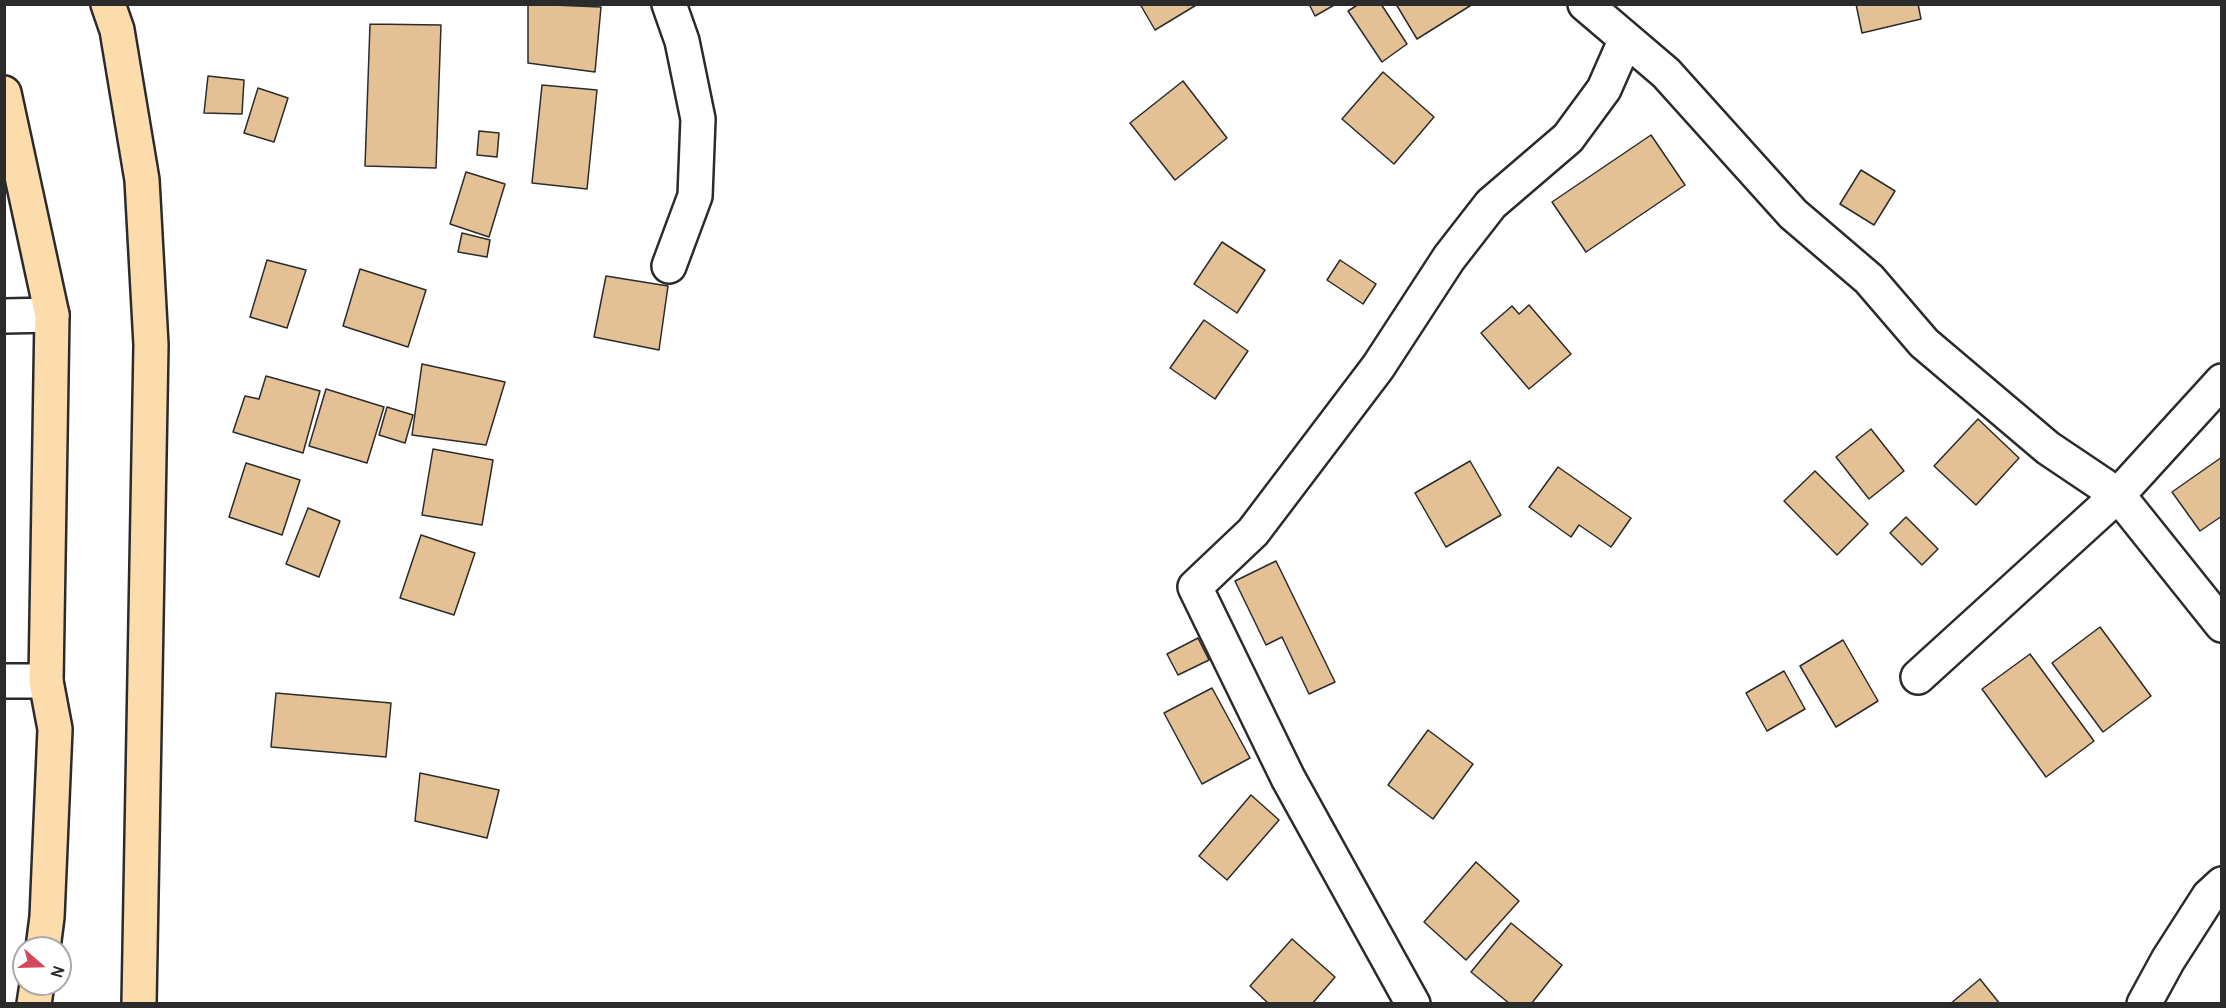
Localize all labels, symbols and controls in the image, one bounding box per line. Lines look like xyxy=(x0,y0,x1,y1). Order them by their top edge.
north arrow xyxy=(12,936,72,996)
text: N xyxy=(46,963,68,980)

